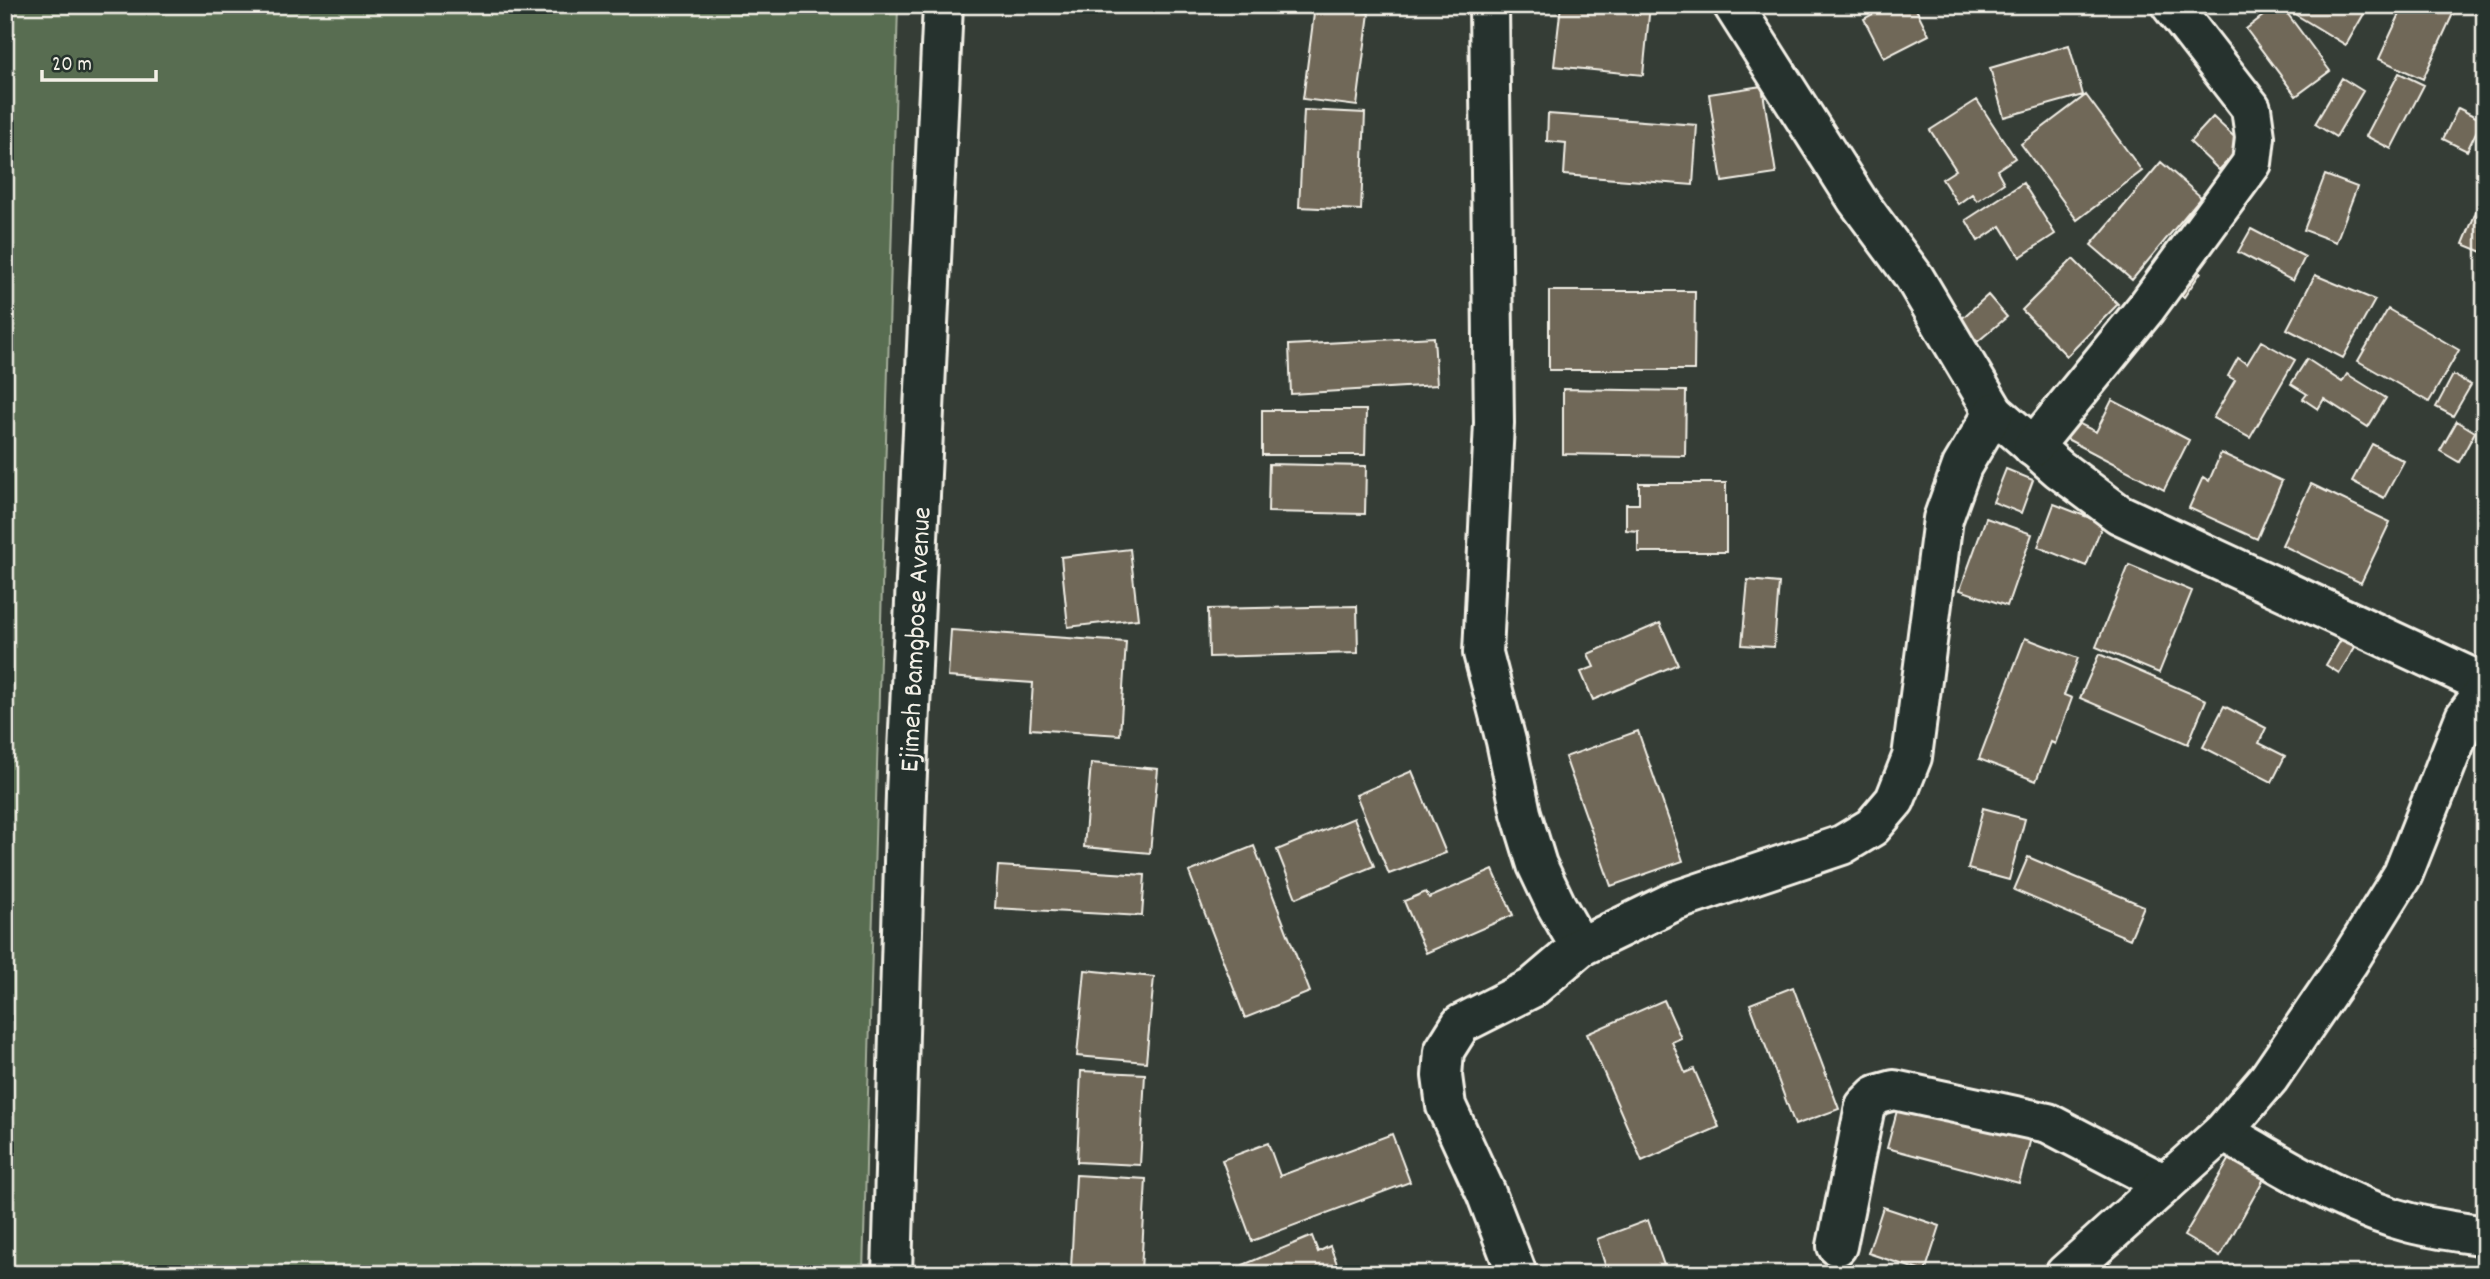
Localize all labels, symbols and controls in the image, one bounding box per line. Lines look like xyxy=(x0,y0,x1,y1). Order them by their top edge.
scale bar xyxy=(42,38,156,82)
text: 20 m xyxy=(52,51,92,81)
street label: Ejimeh Bamgbose Avenue xyxy=(892,506,944,773)

